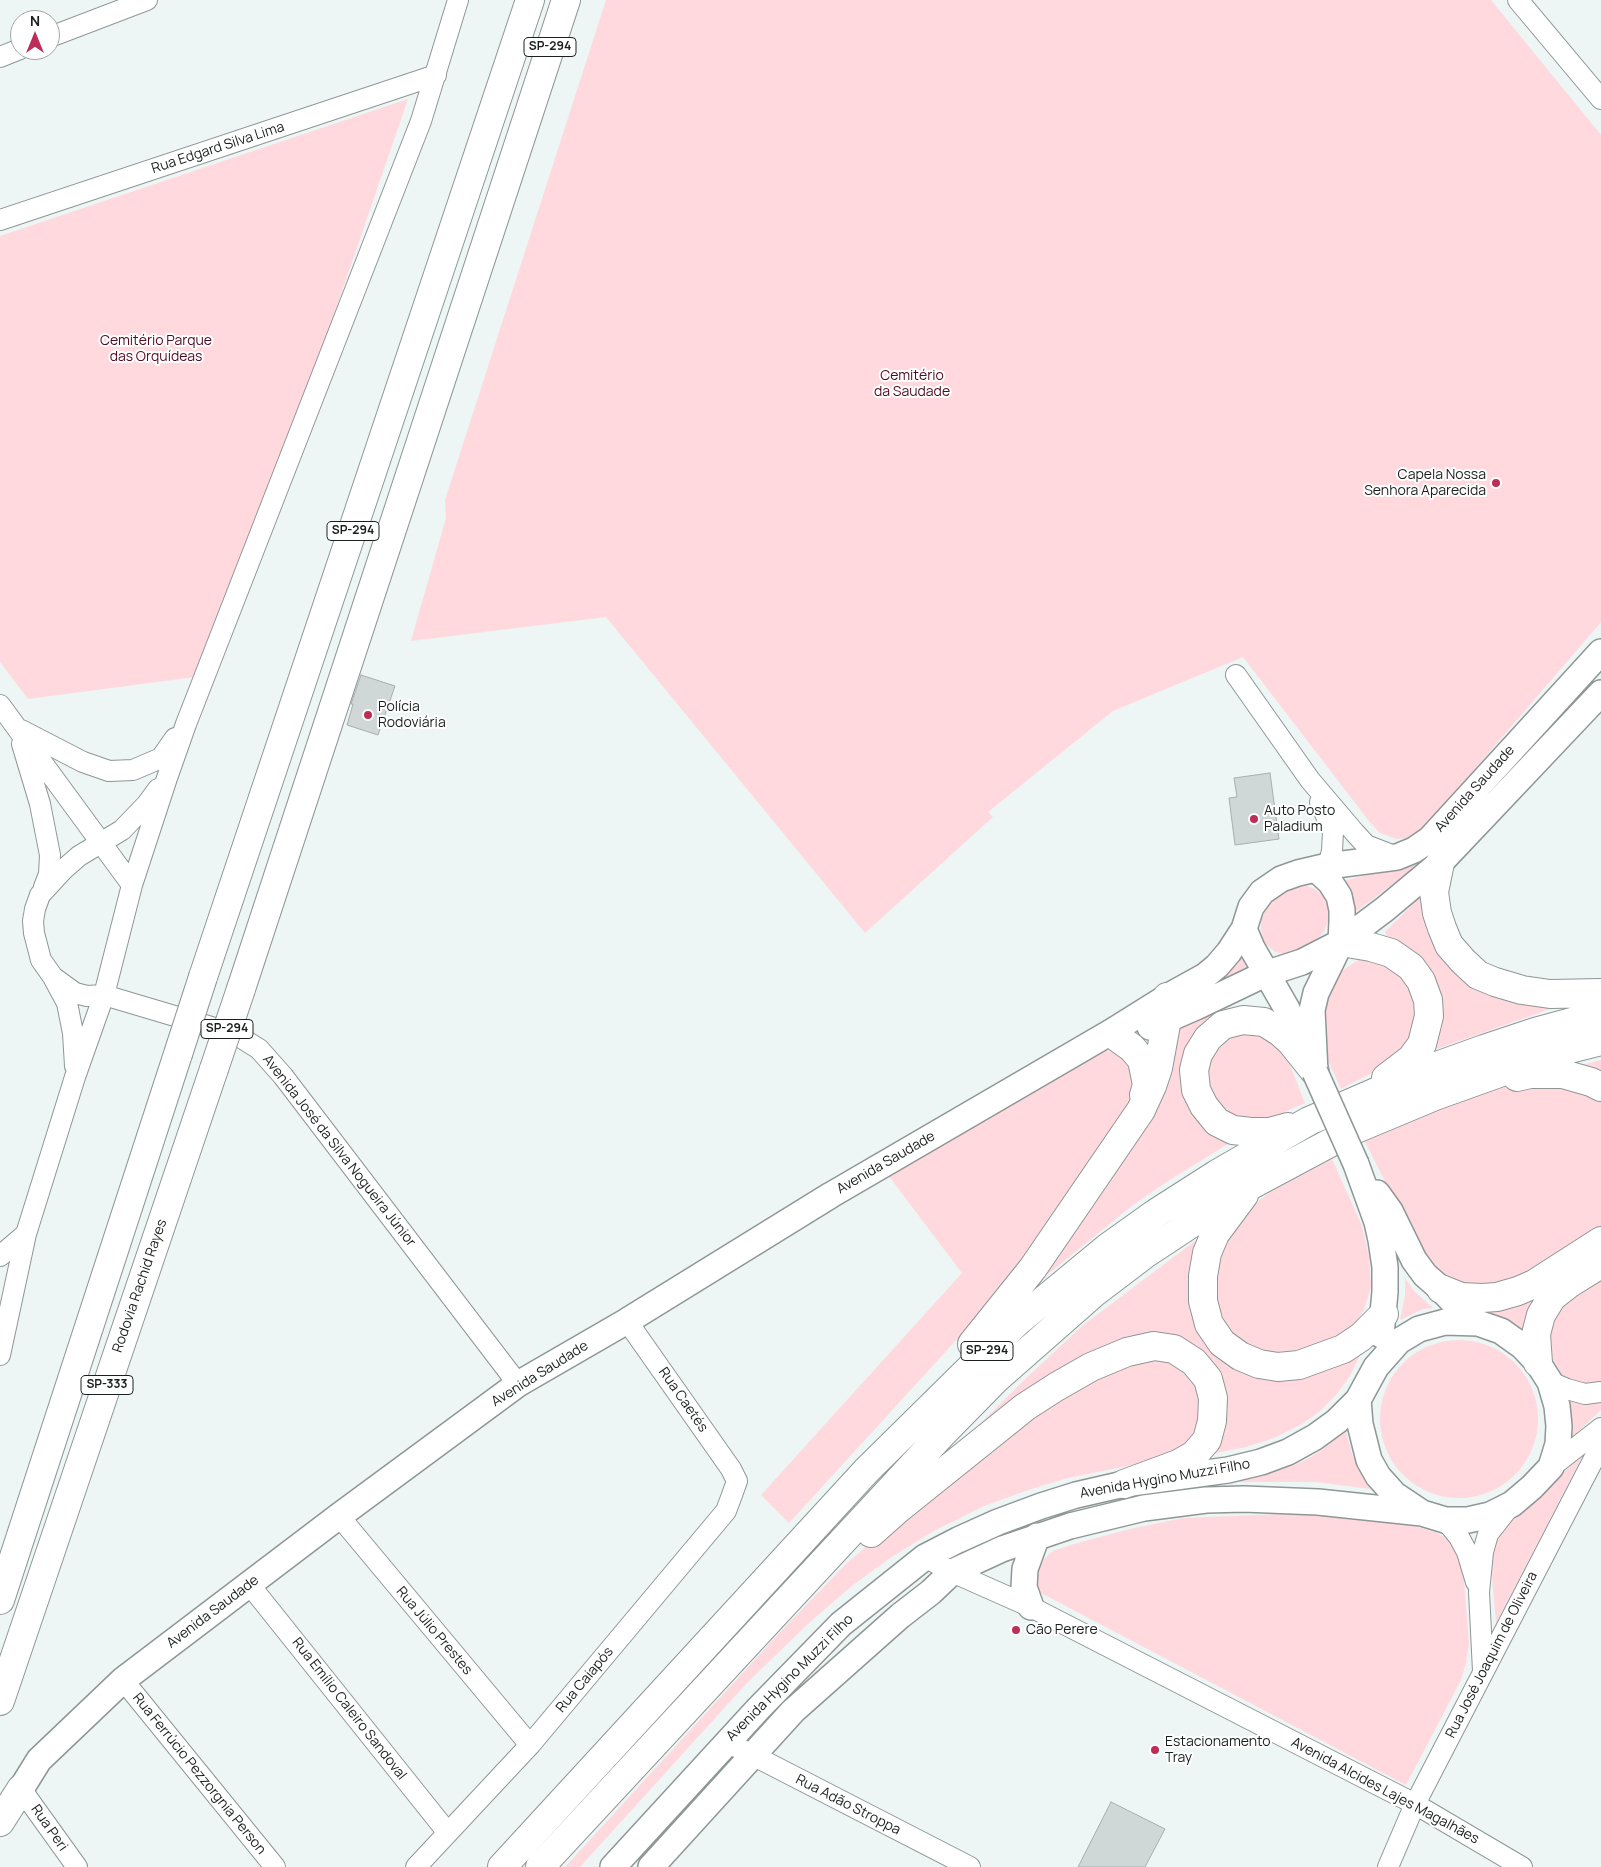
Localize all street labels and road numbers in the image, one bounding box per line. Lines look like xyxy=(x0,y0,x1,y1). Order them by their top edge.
road number: SP-294 xyxy=(524,38,576,56)
street label: Rua Edgard Silva Lima xyxy=(150,119,286,177)
road number: SP-294 xyxy=(327,522,379,540)
street label: Avenida Saudade xyxy=(1432,742,1518,836)
road number: SP-294 xyxy=(201,1020,253,1038)
street label: Avenida José da Silva Nogueira Júnior xyxy=(259,1052,419,1250)
street label: Avenida Saudade xyxy=(834,1128,938,1198)
street label: Rodovia Rachid Rayes xyxy=(109,1217,171,1355)
street label: Avenida Saudade xyxy=(489,1338,591,1410)
road number: SP-294 xyxy=(961,1342,1013,1360)
street label: Rua Caetés xyxy=(655,1365,711,1435)
road number: SP-333 xyxy=(81,1376,133,1394)
street label: Avenida Hygino Muzzi Filho xyxy=(1079,1456,1251,1502)
street label: Rua José Joaquim de Oliveira xyxy=(1443,1569,1541,1741)
street label: Avenida Saudade xyxy=(164,1572,262,1652)
street label: Rua Júlio Prestes xyxy=(392,1584,476,1678)
street label: Avenida Hygino Muzzi Filho xyxy=(723,1611,857,1745)
street label: Rua Emílio Caleiro Sandoval xyxy=(288,1635,410,1783)
street label: Rua Caiapós xyxy=(553,1644,617,1716)
street label: Rua Ferrúcio Pezzorgnia Person xyxy=(129,1690,269,1858)
street label: Avenida Alcides Lajes Magalhães xyxy=(1288,1734,1482,1848)
street label: Rua Adão Stroppa xyxy=(793,1771,903,1839)
street label: Rua Peri xyxy=(27,1802,71,1854)

